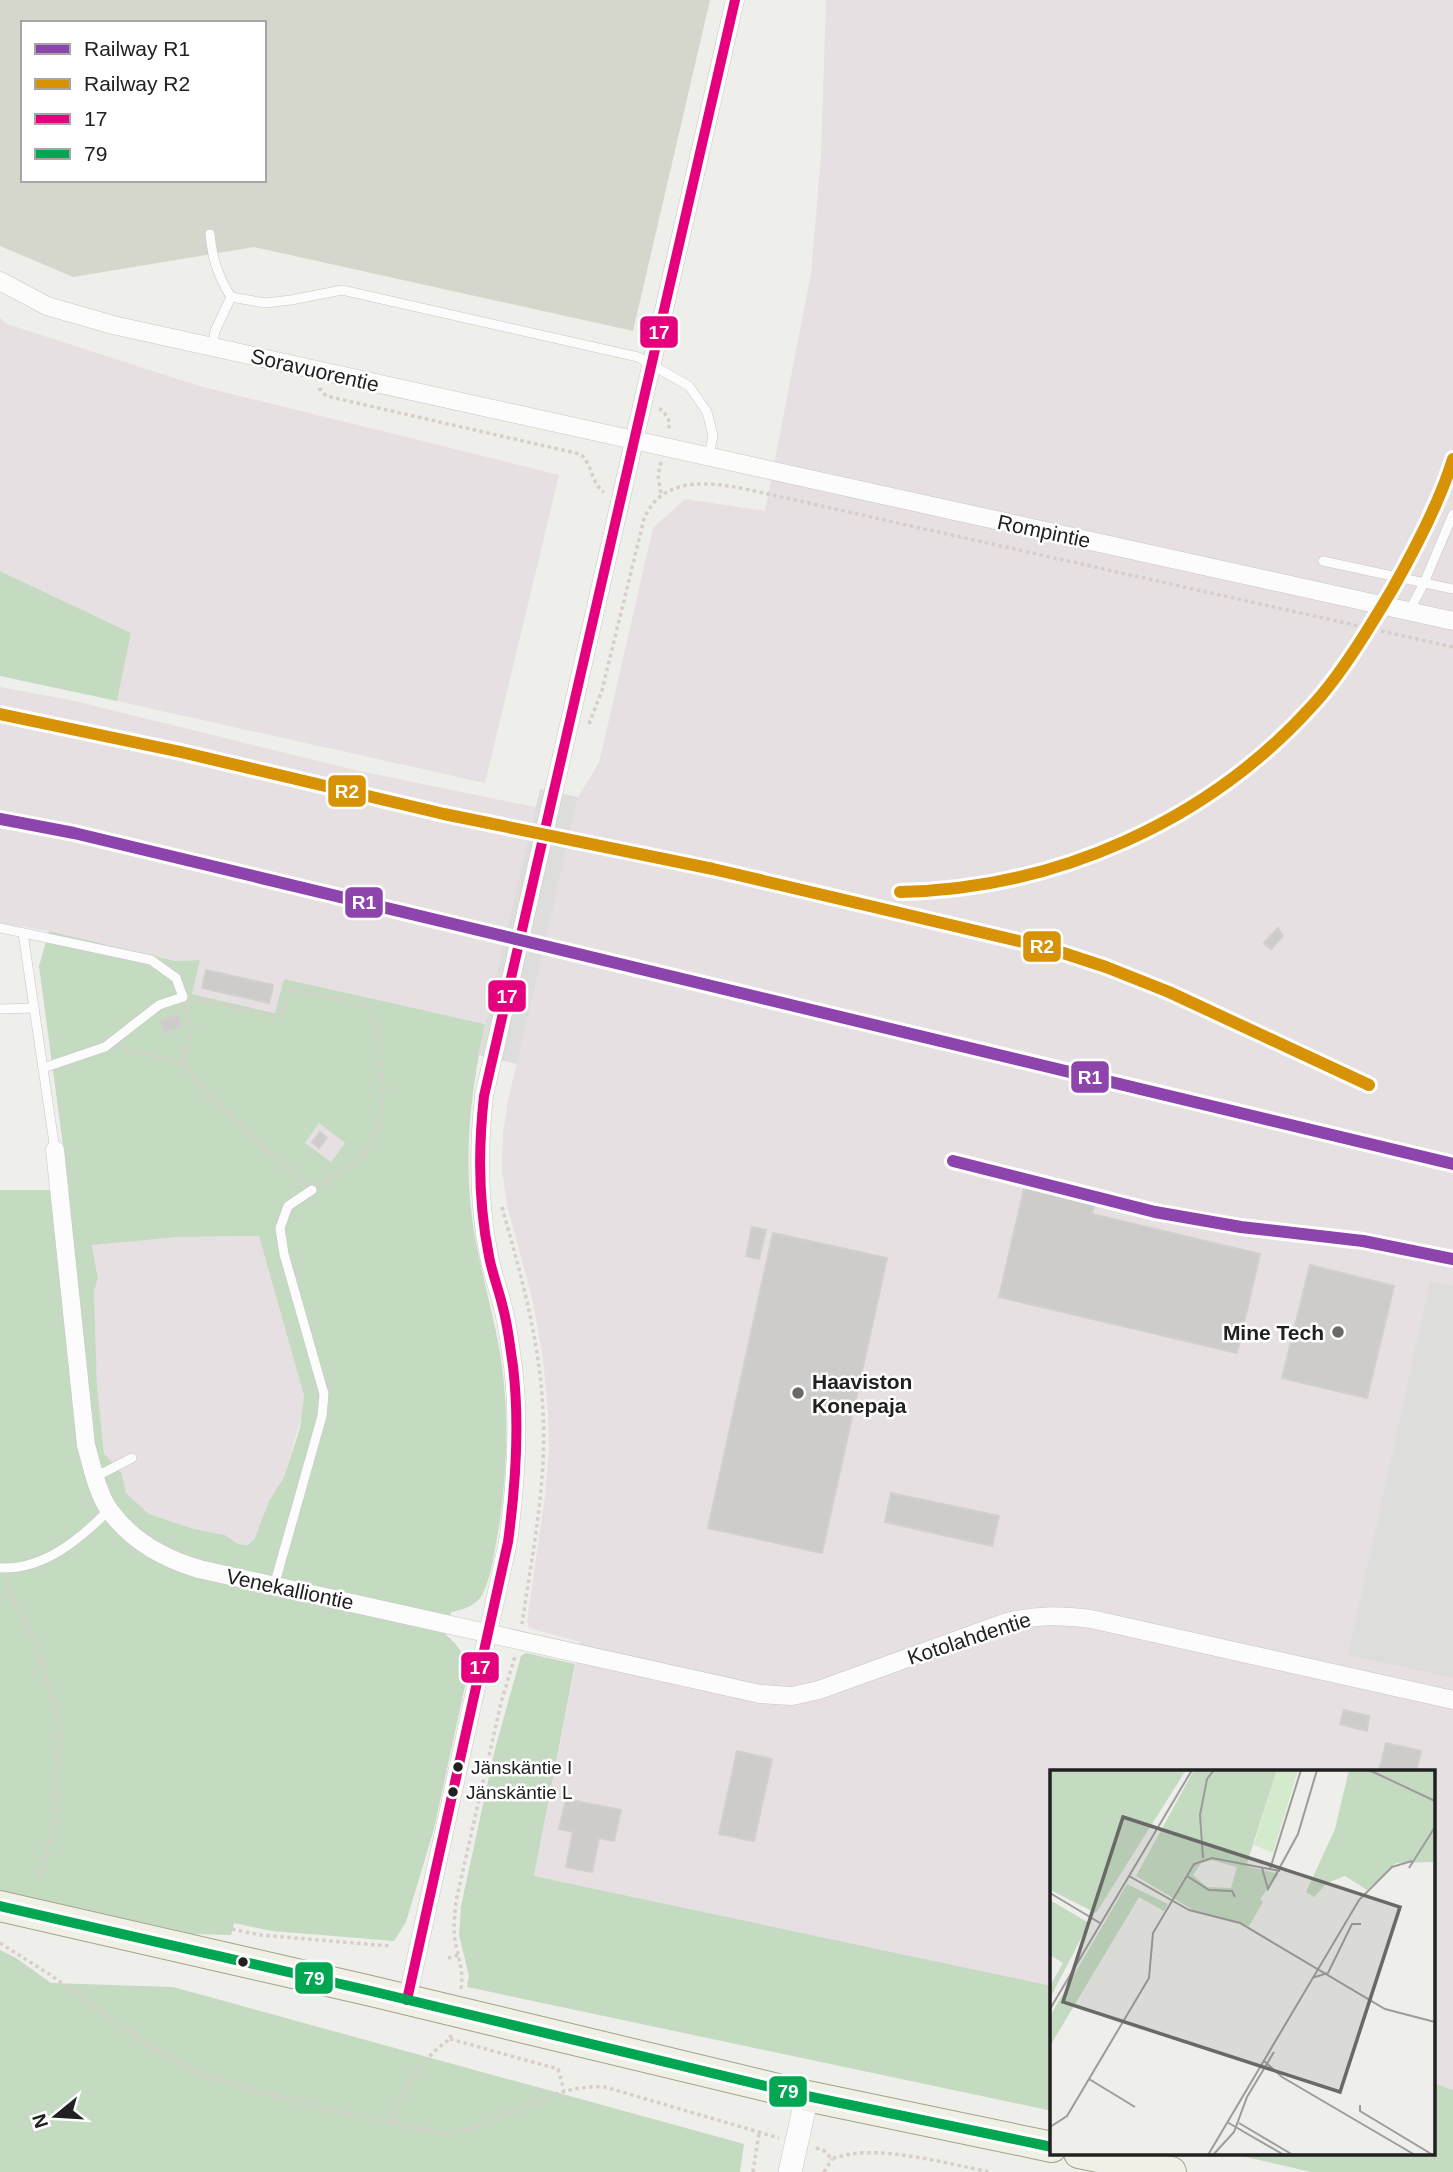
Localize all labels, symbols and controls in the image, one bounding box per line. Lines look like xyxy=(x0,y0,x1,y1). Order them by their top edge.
legend xyxy=(21,21,266,182)
text: Railway R1 xyxy=(84,37,190,60)
text: Railway R2 xyxy=(84,72,190,95)
text: 17 xyxy=(84,107,107,130)
text: 79 xyxy=(84,142,107,165)
line badge: 17 xyxy=(639,315,679,349)
text: 17 xyxy=(648,322,670,343)
street label: Soravuorentie xyxy=(249,344,381,396)
street label: Rompintie xyxy=(995,510,1093,552)
line badge: R2 xyxy=(327,774,367,808)
text: R2 xyxy=(335,781,359,802)
line badge: R1 xyxy=(344,886,384,919)
text: R1 xyxy=(352,892,377,913)
line badge: R2 xyxy=(1022,930,1062,963)
text: R2 xyxy=(1030,936,1054,957)
line badge: 17 xyxy=(487,979,527,1013)
text: 17 xyxy=(496,986,518,1007)
line badge: R1 xyxy=(1070,1060,1110,1094)
text: R1 xyxy=(1078,1067,1103,1088)
place label: Mine Tech xyxy=(1223,1321,1324,1344)
marker: Mine Tech xyxy=(1330,1324,1346,1340)
place label: Haaviston Konepaja xyxy=(812,1370,912,1417)
marker: Haaviston Konepaja xyxy=(790,1385,806,1401)
street label: Venekalliontie xyxy=(224,1564,356,1614)
street label: Kotolahdentie xyxy=(904,1607,1034,1669)
line badge: 17 xyxy=(460,1651,500,1684)
text: 17 xyxy=(469,1657,491,1678)
place label: Jänskäntie I xyxy=(471,1757,572,1778)
marker: Jänskäntie I xyxy=(451,1760,465,1774)
inset map xyxy=(1050,1770,1436,2154)
place label: Jänskäntie L xyxy=(466,1782,573,1803)
marker: Jänskäntie L xyxy=(446,1785,460,1799)
unlabelled marker xyxy=(236,1955,250,1969)
line badge: 79 xyxy=(294,1961,334,1995)
text: 79 xyxy=(303,1968,325,1989)
line badge: 79 xyxy=(768,2075,808,2108)
north arrow xyxy=(21,2081,91,2151)
text: 79 xyxy=(777,2081,799,2102)
text: N xyxy=(28,2111,52,2131)

